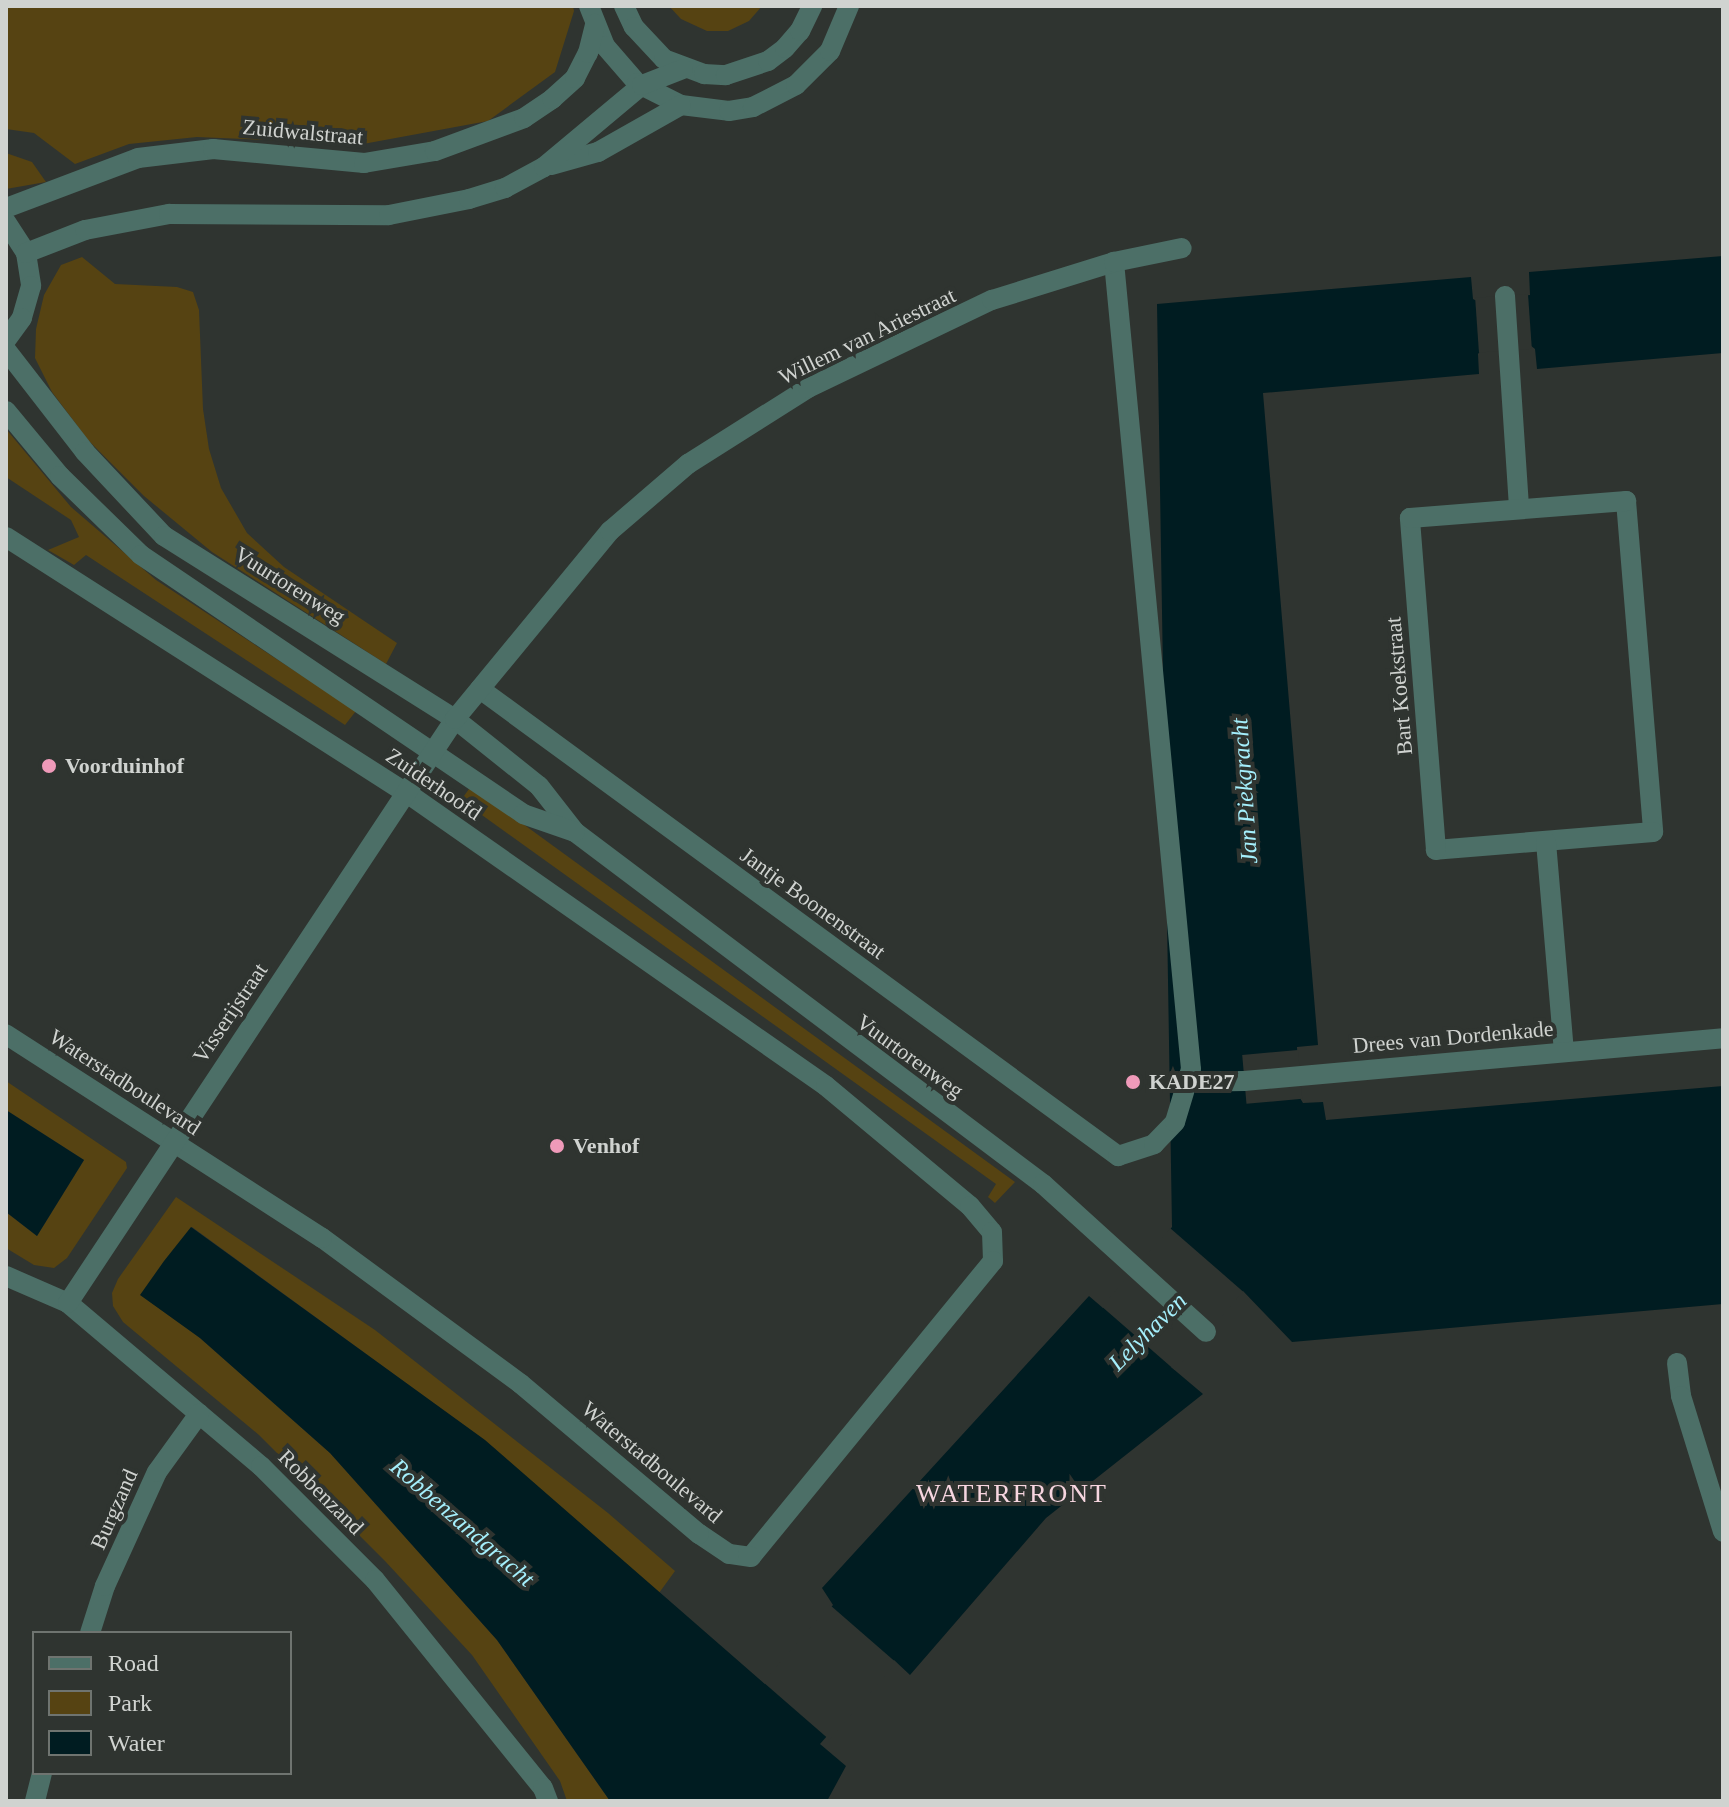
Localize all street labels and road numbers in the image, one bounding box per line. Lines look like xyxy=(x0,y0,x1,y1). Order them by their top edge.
street label: Zuidwalstraat xyxy=(242,114,364,150)
street label: Willem van Ariestraat xyxy=(774,281,960,391)
street label: Vuurtorenweg xyxy=(230,540,350,630)
street label: Bart Koekstraat xyxy=(1380,616,1418,756)
street label: Zuiderhoofd xyxy=(381,742,487,826)
street label: Jantje Boonenstraat xyxy=(735,842,891,964)
street label: Visserijstraat xyxy=(187,958,273,1068)
street label: Vuurtorenweg xyxy=(851,1008,969,1104)
street label: Drees van Dordenkade xyxy=(1351,1015,1555,1059)
street label: Waterstadboulevard xyxy=(44,1023,206,1141)
street label: Waterstadboulevard xyxy=(576,1396,728,1528)
street label: Robbenzand xyxy=(273,1444,369,1540)
street label: Burgzand xyxy=(85,1465,143,1553)

